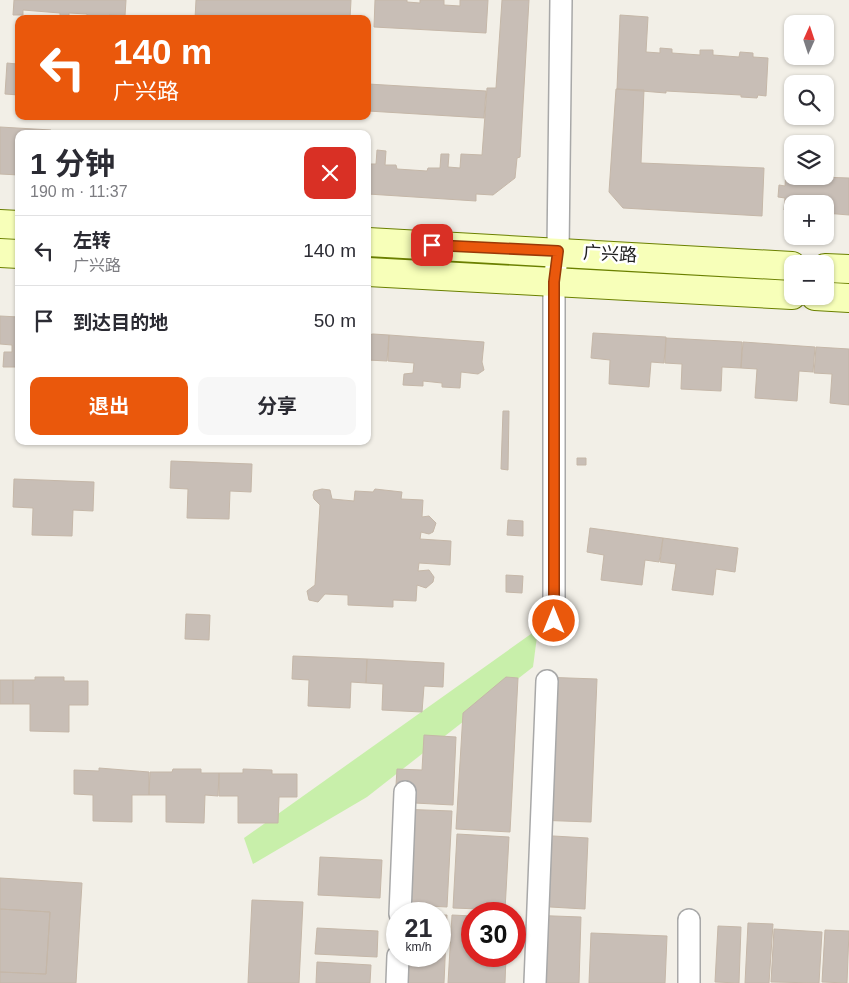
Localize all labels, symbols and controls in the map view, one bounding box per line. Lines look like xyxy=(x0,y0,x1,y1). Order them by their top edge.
north arrow xyxy=(784,15,834,65)
map controls xyxy=(784,15,834,305)
text: 140 m xyxy=(113,32,212,71)
icon: left xyxy=(30,35,95,100)
button: search xyxy=(784,75,834,125)
text: 广兴路 xyxy=(113,79,179,104)
button: layers xyxy=(784,135,834,185)
text: 1 分钟 xyxy=(30,147,115,180)
button: close xyxy=(304,147,356,199)
text: 190 m · 11:37 xyxy=(30,183,128,200)
button: + xyxy=(784,195,834,245)
pin xyxy=(411,224,453,266)
text: 左转 xyxy=(73,230,111,251)
icon: arrive xyxy=(418,231,446,259)
icon: left xyxy=(30,237,58,265)
text: 140 m xyxy=(303,240,356,261)
street label: 广兴路 xyxy=(583,243,637,265)
button: − xyxy=(784,255,834,305)
text: 广兴路 xyxy=(73,257,121,274)
icon: arrive xyxy=(30,307,58,335)
text: 50 m xyxy=(314,310,356,331)
text: 到达目的地 xyxy=(73,312,168,333)
button: 退出 xyxy=(30,377,188,435)
button: 分享 xyxy=(198,377,356,435)
position arrow xyxy=(527,594,579,646)
speed limit sign: 30 xyxy=(461,902,526,967)
text: 21 xyxy=(405,914,432,942)
text: km/h xyxy=(405,940,432,954)

